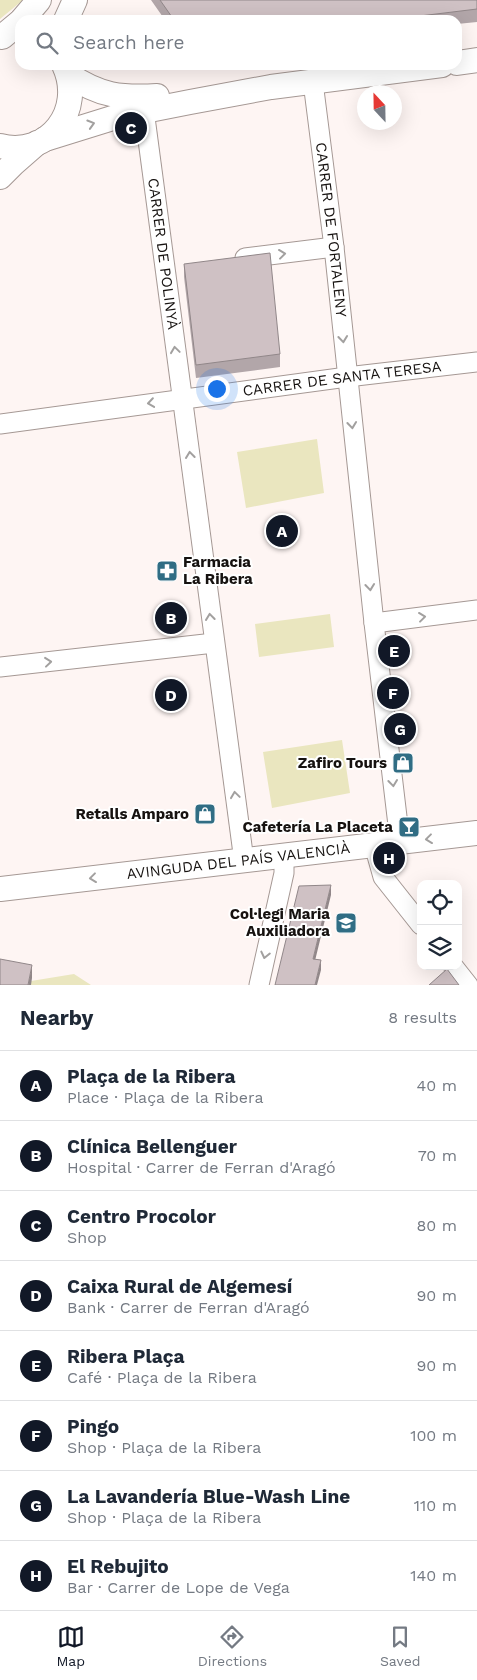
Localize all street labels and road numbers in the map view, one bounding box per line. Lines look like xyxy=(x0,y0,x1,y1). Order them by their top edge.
street label: CARRER DE FORTALENY xyxy=(312,141,350,319)
street label: CARRER DE POLINYÀ xyxy=(144,177,182,331)
street label: CARRER DE SANTA TERESA xyxy=(242,357,442,400)
street label: AVINGUDA DEL PAÍS VALENCIÀ xyxy=(126,839,351,883)

